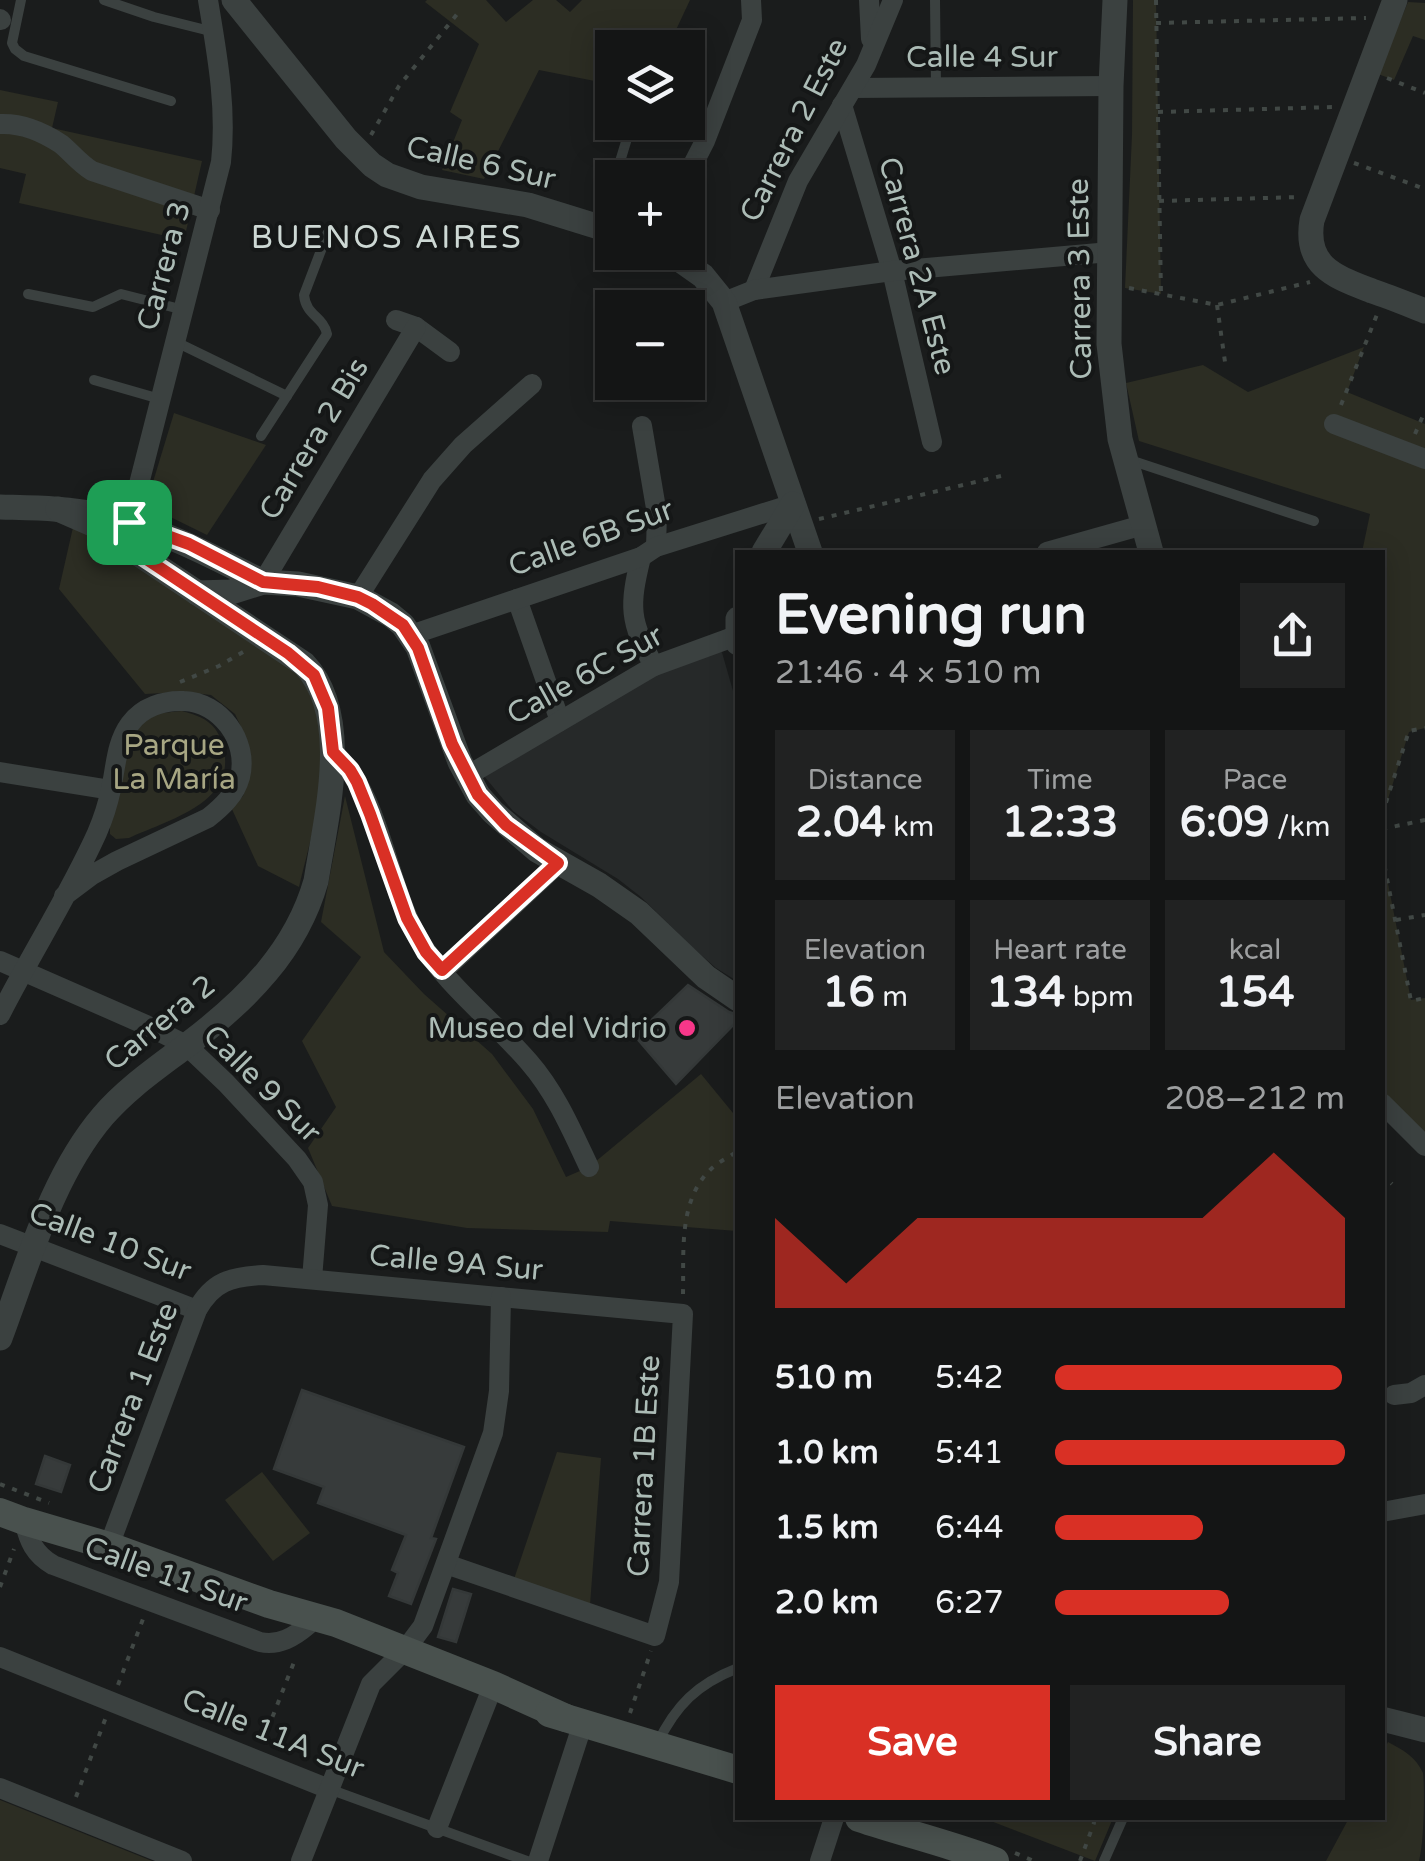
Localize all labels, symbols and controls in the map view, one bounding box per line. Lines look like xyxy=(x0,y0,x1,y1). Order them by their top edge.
map controls xyxy=(595,30,705,400)
button: layers xyxy=(595,30,705,140)
street label: Carrera 2 Este xyxy=(732,32,856,228)
street label: Calle 4 Sur xyxy=(906,39,1059,76)
street label: Calle 6 Sur xyxy=(403,128,560,198)
street label: Carrera 2A Este xyxy=(870,153,964,379)
button: + xyxy=(595,160,705,270)
street label: Carrera 3 Este xyxy=(1060,178,1100,380)
street label: Carrera 3 xyxy=(129,197,199,335)
district label: BUENOS AIRES xyxy=(251,219,523,257)
button: − xyxy=(595,290,705,400)
street label: Carrera 2 Bis xyxy=(251,351,377,527)
pin xyxy=(87,480,172,565)
street label: Calle 6B Sur xyxy=(503,491,679,585)
icon: arrive xyxy=(102,495,157,550)
text: Evening run xyxy=(775,583,1087,649)
button: share xyxy=(1240,583,1345,688)
street label: Calle 6C Sur xyxy=(500,617,670,733)
text: 21:46 · 4 × 510 m xyxy=(775,654,1041,692)
park label: Parque La María xyxy=(112,727,236,798)
text: Distance xyxy=(807,763,923,797)
text: Time xyxy=(1027,763,1093,797)
text: Pace xyxy=(1223,763,1287,797)
text: 2.04 xyxy=(796,797,886,848)
text: 12:33 xyxy=(1002,797,1118,848)
text: 6:09 xyxy=(1180,797,1270,848)
text: km xyxy=(886,810,934,844)
text: /km xyxy=(1270,810,1330,844)
text: Elevation xyxy=(804,933,926,967)
text: Heart rate xyxy=(993,933,1127,967)
text: kcal xyxy=(1229,933,1281,967)
street label: Carrera 2 xyxy=(97,967,223,1079)
text: 16 xyxy=(822,967,875,1018)
text: 134 xyxy=(986,967,1065,1018)
text: 154 xyxy=(1215,967,1295,1018)
text: m xyxy=(875,980,908,1014)
text: bpm xyxy=(1065,980,1134,1014)
place label: Museo del Vidrio xyxy=(427,1010,667,1047)
street label: Calle 9 Sur xyxy=(195,1017,329,1151)
marker: Museo del Vidrio xyxy=(676,1017,698,1039)
text: Elevation xyxy=(775,1080,915,1118)
text: 208–212 m xyxy=(1165,1080,1345,1118)
street label: Calle 10 Sur xyxy=(24,1194,197,1290)
street label: Calle 9A Sur xyxy=(368,1237,545,1289)
street label: Carrera 1 Este xyxy=(80,1297,186,1499)
street label: Carrera 1B Este xyxy=(620,1354,668,1578)
text: 510 m xyxy=(775,1359,873,1397)
text: 5:42 xyxy=(935,1359,1004,1397)
text: 1.0 km xyxy=(775,1434,879,1472)
text: 5:41 xyxy=(935,1434,1004,1472)
text: 1.5 km xyxy=(775,1509,879,1547)
text: 6:44 xyxy=(935,1509,1004,1547)
street label: Calle 11 Sur xyxy=(79,1528,253,1622)
text: 2.0 km xyxy=(775,1584,879,1622)
text: 6:27 xyxy=(935,1584,1004,1622)
street label: Calle 11A Sur xyxy=(176,1681,370,1788)
button: Save xyxy=(775,1685,1050,1800)
button: Share xyxy=(1070,1685,1345,1800)

